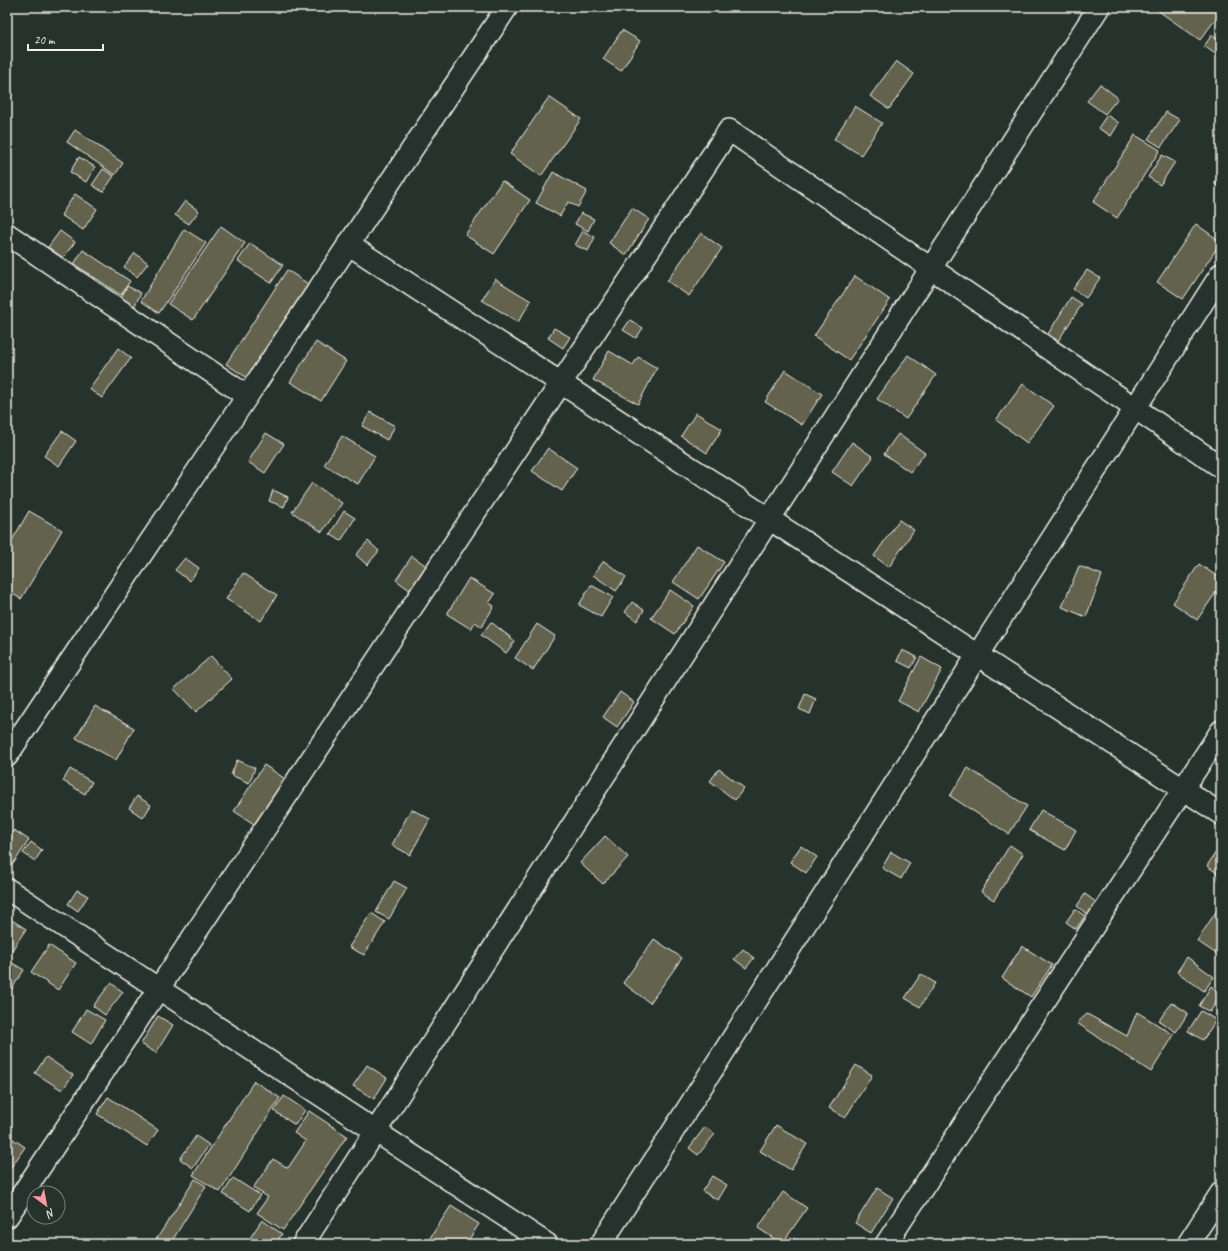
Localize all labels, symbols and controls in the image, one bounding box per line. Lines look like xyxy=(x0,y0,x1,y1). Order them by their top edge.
scale bar xyxy=(28,26,103,52)
text: 20 m xyxy=(34,32,56,48)
north arrow xyxy=(26,1185,66,1225)
text: N xyxy=(43,1206,58,1222)

